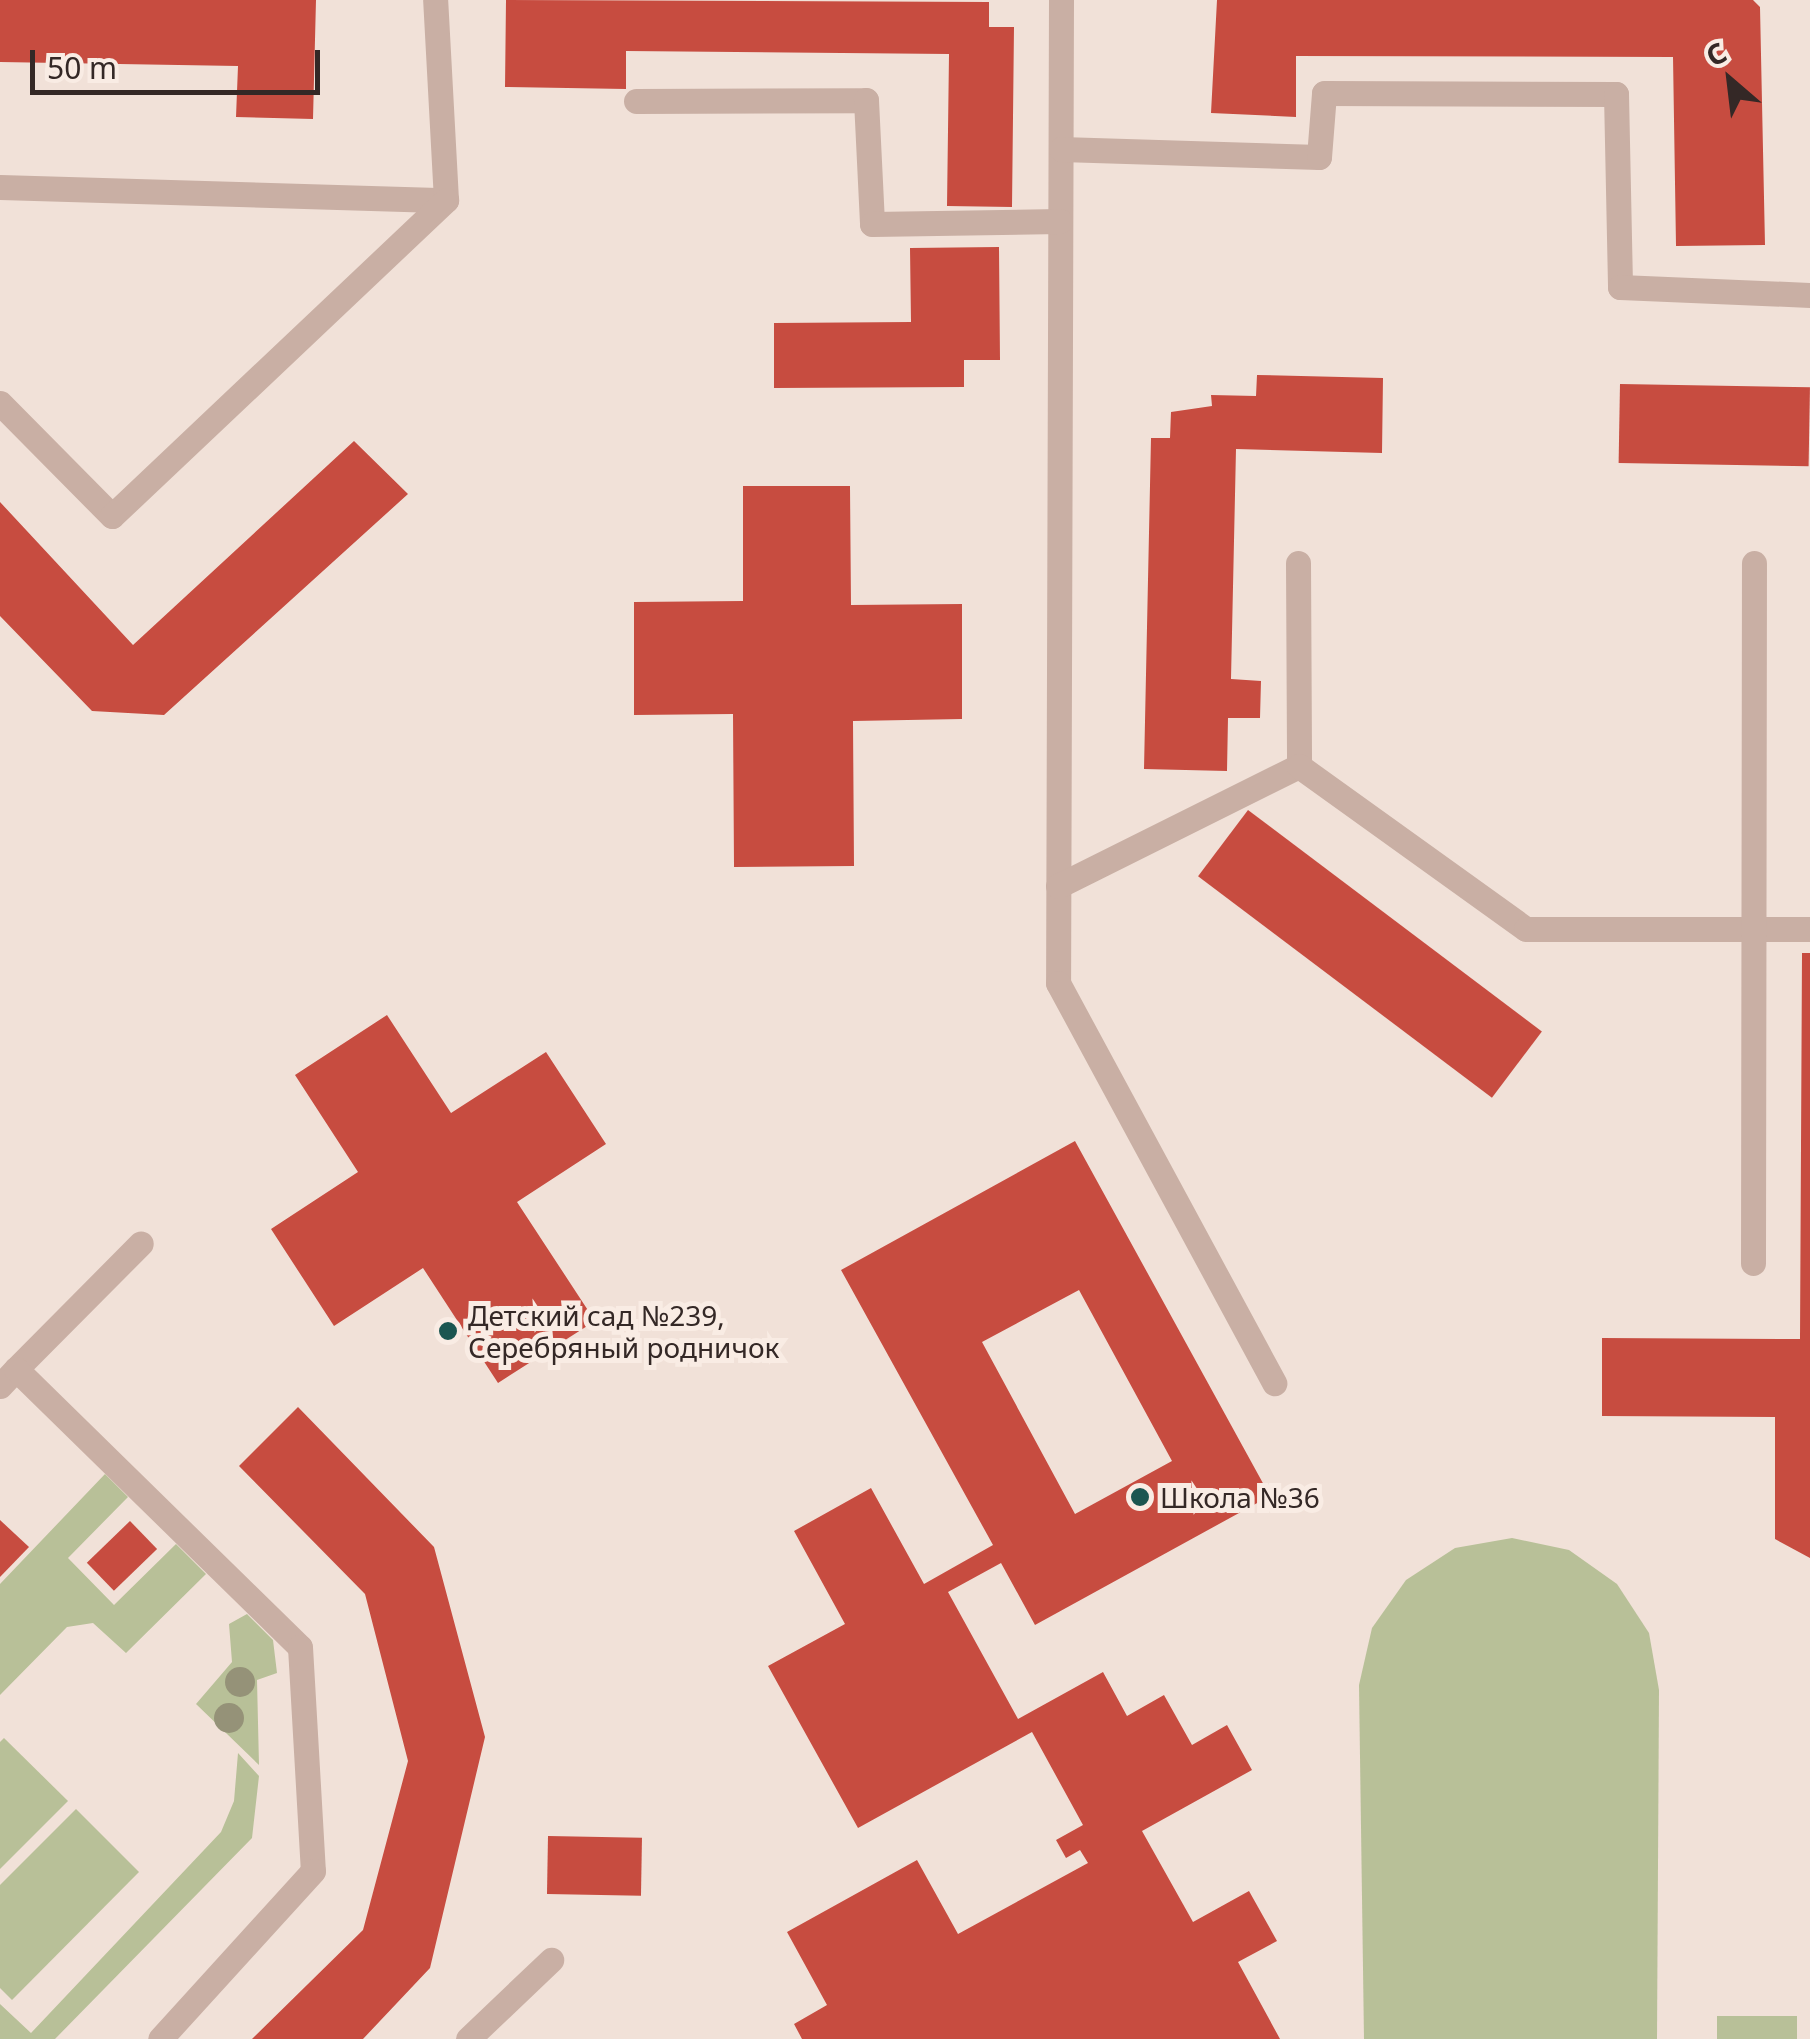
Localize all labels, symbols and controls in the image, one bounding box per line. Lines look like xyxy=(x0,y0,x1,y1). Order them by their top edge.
scale bar xyxy=(35,30,325,92)
north arrow xyxy=(1680,30,1780,130)
text: С xyxy=(1699,32,1733,75)
text: 50 m xyxy=(47,47,117,88)
place label: Детский сад №239, Серебряный родничок xyxy=(468,1298,779,1364)
marker: Детский сад №239, Серебряный родничок xyxy=(437,1320,459,1342)
place label: Школа №36 xyxy=(1160,1480,1320,1514)
marker: Школа №36 xyxy=(1129,1486,1151,1508)

